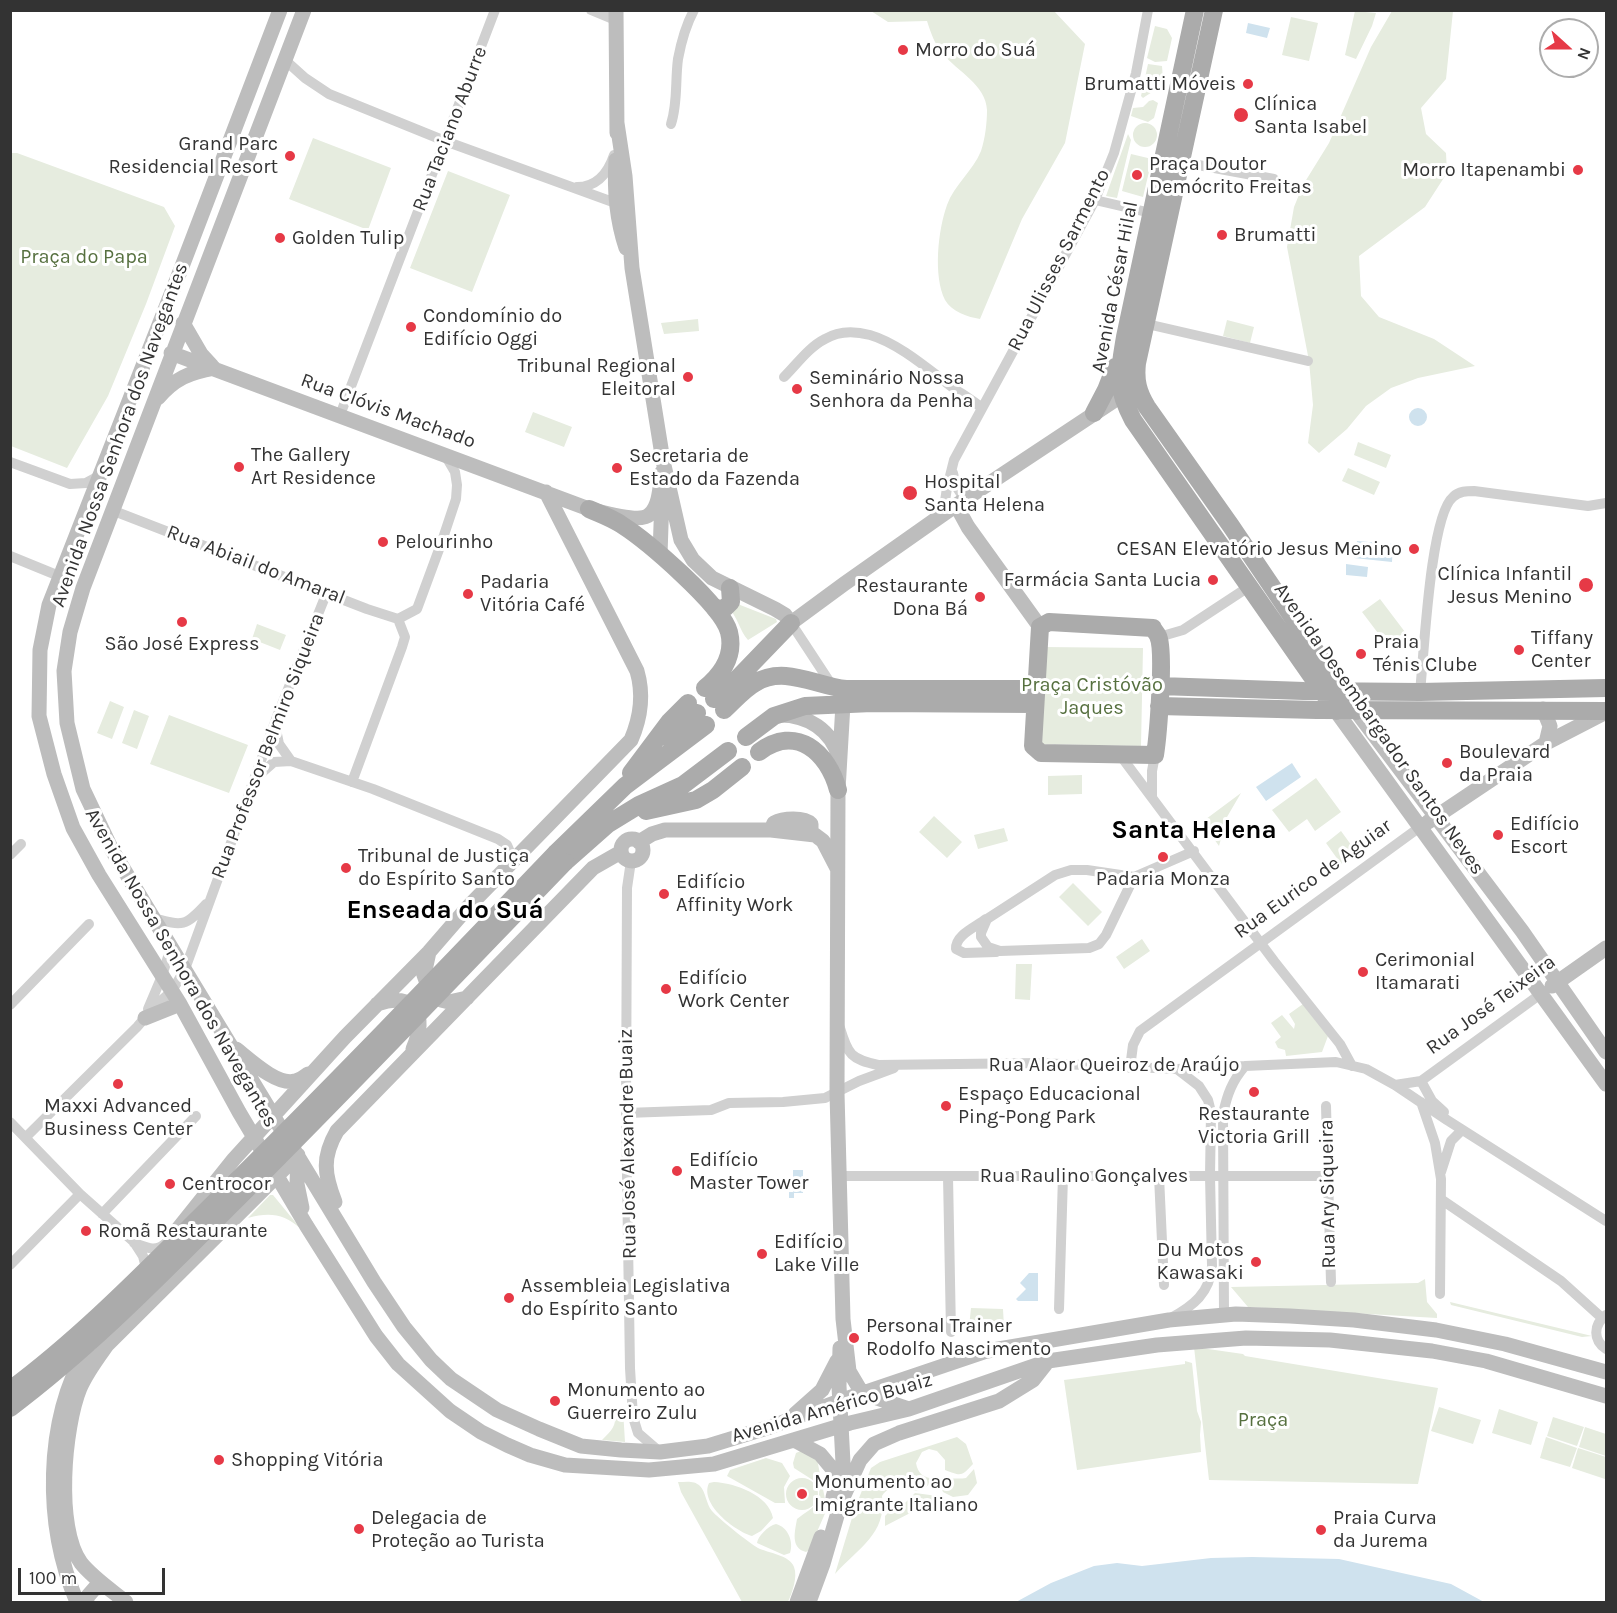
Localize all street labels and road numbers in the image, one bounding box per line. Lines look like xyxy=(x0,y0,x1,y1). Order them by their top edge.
street label: Rua Taciano Aburre xyxy=(408,43,492,215)
street label: Rua Ulisses Sarmento xyxy=(1003,165,1115,355)
street label: Avenida César Hilal xyxy=(1087,199,1143,375)
street label: Avenida Nossa Senhora dos Navegantes xyxy=(46,260,194,610)
street label: Rua Clóvis Machado xyxy=(297,368,479,454)
street label: Rua Abiail do Amaral xyxy=(163,520,349,610)
street label: Avenida Desembargador Santos Neves xyxy=(1269,579,1489,879)
street label: Rua Professor Belmiro Siqueira xyxy=(206,610,330,882)
street label: Avenida Nossa Senhora dos Navegantes xyxy=(79,804,283,1132)
street label: Rua Eurico de Aguiar xyxy=(1230,814,1396,944)
street label: Rua José Teixeira xyxy=(1422,950,1560,1060)
street label: Rua José Alexandre Buaiz xyxy=(614,1029,642,1259)
street label: Rua Alaor Queiroz de Araújo xyxy=(989,1053,1239,1077)
street label: Rua Ary Siqueira xyxy=(1315,1119,1341,1269)
street label: Rua Raulino Gonçalves xyxy=(980,1164,1188,1188)
street label: Avenida Américo Buaiz xyxy=(729,1368,935,1448)

